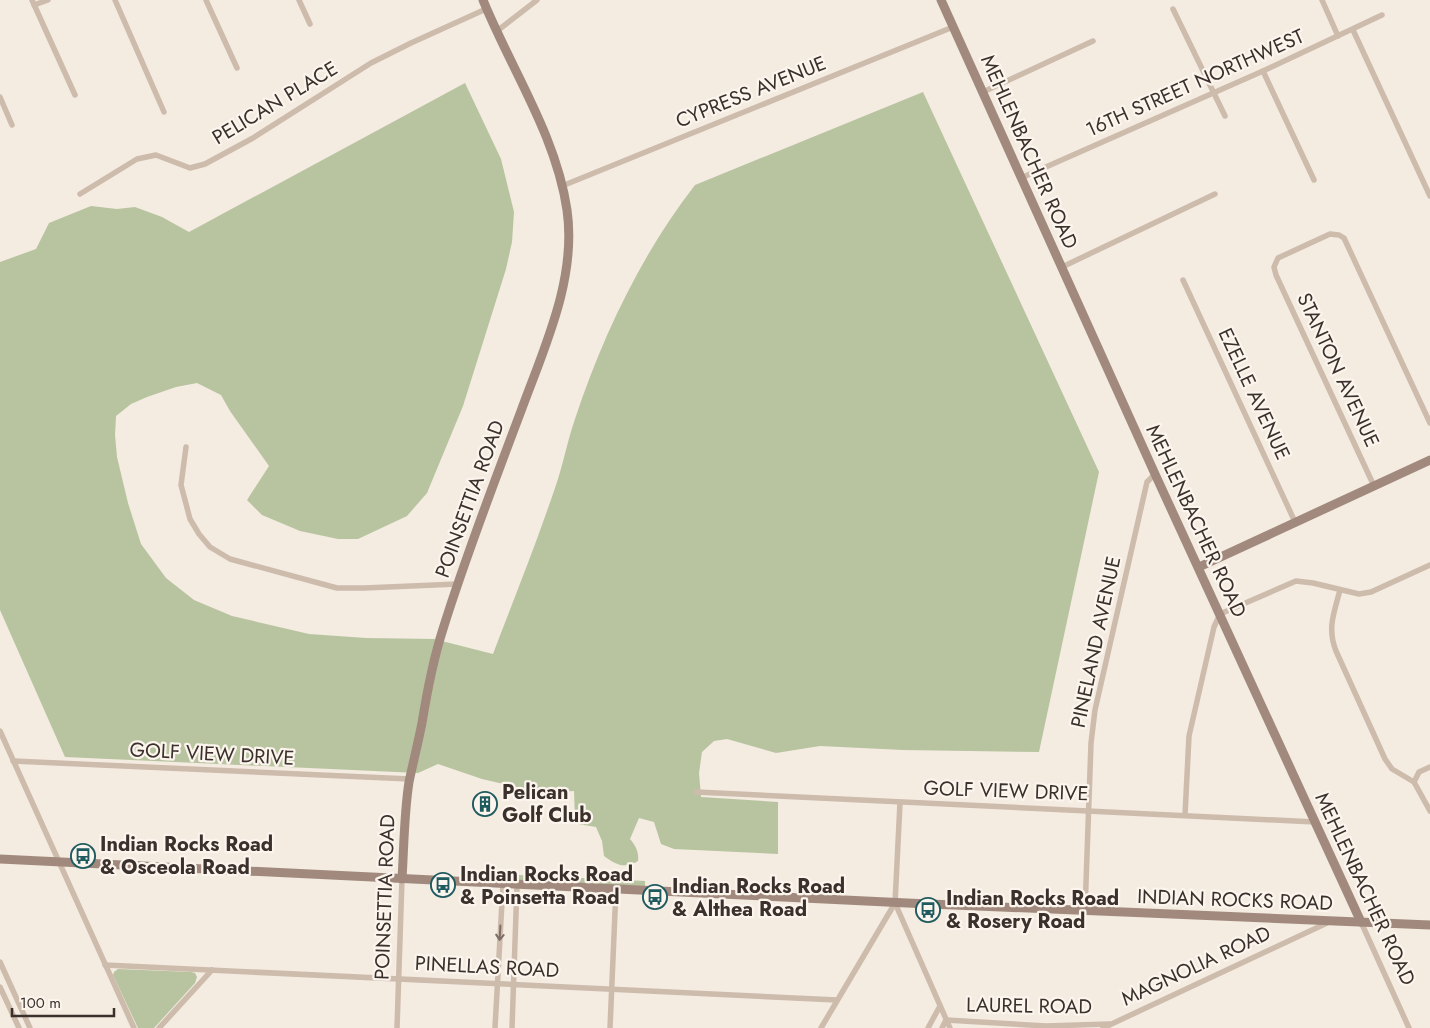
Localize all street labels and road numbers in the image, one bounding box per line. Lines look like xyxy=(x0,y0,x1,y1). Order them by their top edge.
street label: 16TH STREET NORTHWEST xyxy=(1081,21,1309,144)
street label: CYPRESS AVENUE xyxy=(671,49,831,135)
street label: MEHLENBACHER ROAD xyxy=(973,50,1085,254)
street label: PELICAN PLACE xyxy=(207,54,343,152)
street label: STANTON AVENUE xyxy=(1290,288,1386,452)
street label: EZELLE AVENUE xyxy=(1211,323,1297,465)
street label: POINSETTIA ROAD xyxy=(428,416,512,582)
street label: MEHLENBACHER ROAD xyxy=(1139,420,1253,622)
street label: PINELAND AVENUE xyxy=(1064,554,1128,730)
street label: GOLF VIEW DRIVE xyxy=(129,735,295,773)
street label: GOLF VIEW DRIVE xyxy=(923,774,1089,808)
street label: MEHLENBACHER ROAD xyxy=(1308,788,1422,990)
street label: POINSETTIA ROAD xyxy=(368,814,402,980)
street label: INDIAN ROCKS ROAD xyxy=(1137,882,1333,918)
street label: MAGNOLIA ROAD xyxy=(1117,919,1275,1013)
street label: PINELLAS ROAD xyxy=(414,949,560,985)
street label: LAUREL ROAD xyxy=(966,990,1092,1022)

